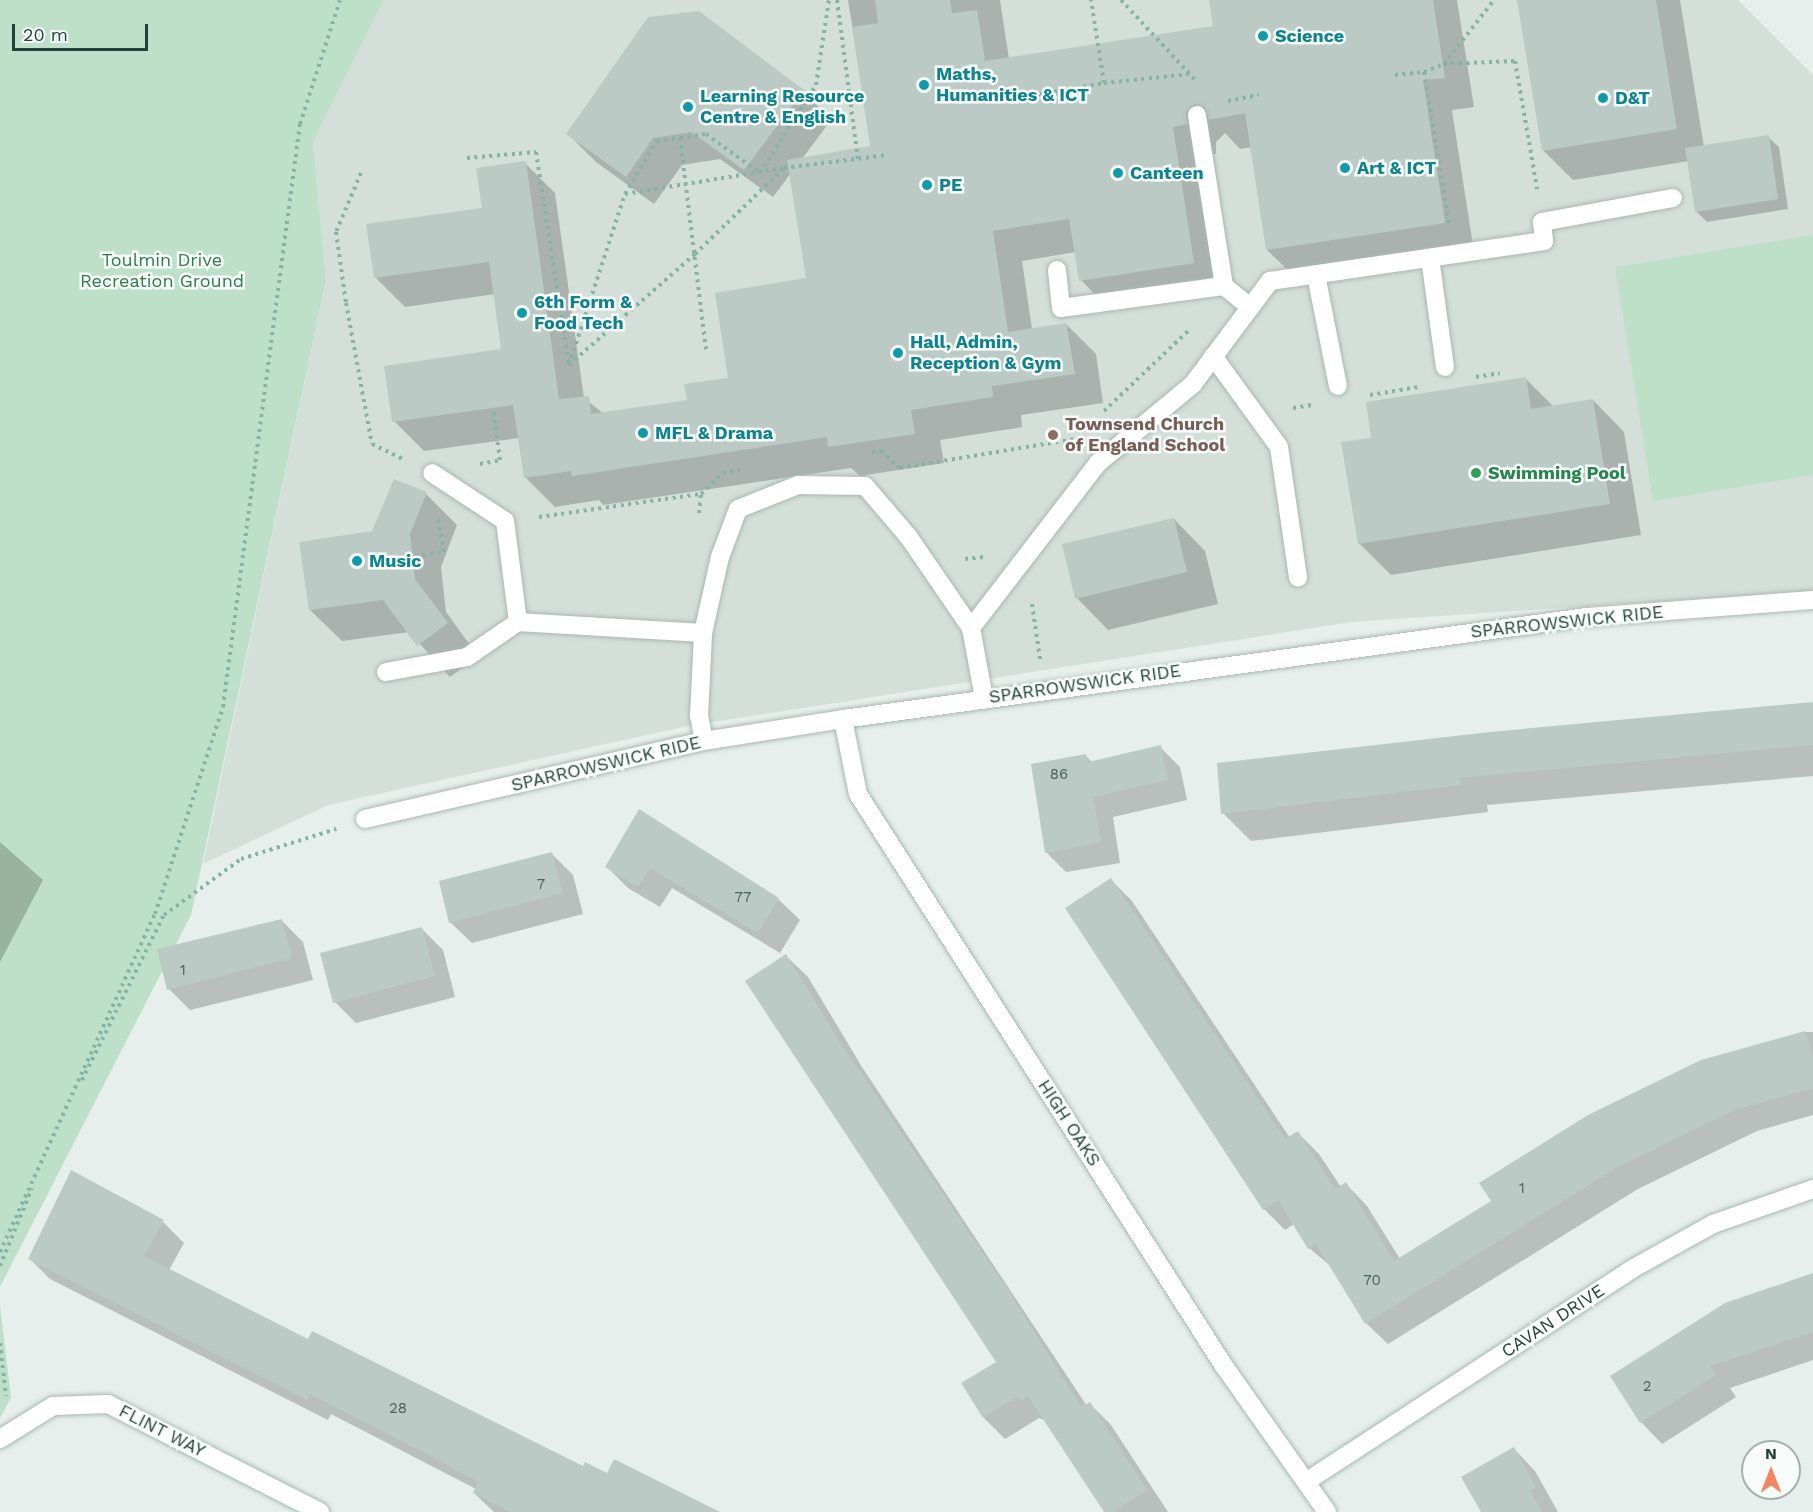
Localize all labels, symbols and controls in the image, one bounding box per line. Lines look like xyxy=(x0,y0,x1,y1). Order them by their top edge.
scale bar xyxy=(15,12,152,50)
text: 20 m xyxy=(23,24,68,45)
place label: Science xyxy=(1275,25,1344,47)
marker: Science xyxy=(1256,29,1270,43)
place label: Maths, Humanities & ICT xyxy=(936,64,1089,106)
marker: Maths, Humanities & ICT xyxy=(917,78,931,92)
place label: Learning Resource Centre & English xyxy=(700,86,865,128)
place label: D&T xyxy=(1615,87,1650,109)
marker: D&T xyxy=(1596,91,1610,105)
marker: Learning Resource Centre & English xyxy=(681,100,695,114)
place label: Art & ICT xyxy=(1357,157,1436,179)
marker: Art & ICT xyxy=(1338,161,1352,175)
place label: Canteen xyxy=(1130,162,1204,184)
marker: Canteen xyxy=(1111,166,1125,180)
place label: PE xyxy=(939,174,962,196)
marker: PE xyxy=(920,178,934,192)
park label: Toulmin Drive Recreation Ground xyxy=(80,250,244,292)
place label: 6th Form & Food Tech xyxy=(534,292,632,334)
marker: 6th Form & Food Tech xyxy=(515,306,529,320)
place label: Hall, Admin, Reception & Gym xyxy=(910,332,1062,374)
marker: Hall, Admin, Reception & Gym xyxy=(891,346,905,360)
place label: Townsend Church of England School xyxy=(1065,414,1225,456)
place label: MFL & Drama xyxy=(655,422,773,444)
marker: MFL & Drama xyxy=(636,426,650,440)
marker: Townsend Church of England School xyxy=(1046,428,1060,442)
place label: Swimming Pool xyxy=(1488,462,1626,484)
marker: Swimming Pool xyxy=(1469,466,1483,480)
place label: Music xyxy=(369,550,422,572)
marker: Music xyxy=(350,554,364,568)
street label: SPARROWSWICK RIDE xyxy=(1469,601,1665,643)
street label: SPARROWSWICK RIDE xyxy=(987,660,1183,708)
street label: SPARROWSWICK RIDE xyxy=(509,732,703,796)
house number: 86 xyxy=(1050,766,1068,784)
house number: 7 xyxy=(537,876,545,894)
house number: 77 xyxy=(735,889,751,907)
house number: 1 xyxy=(180,962,186,980)
street label: HIGH OAKS xyxy=(1033,1076,1105,1170)
house number: 1 xyxy=(1519,1180,1525,1198)
house number: 70 xyxy=(1363,1272,1381,1290)
street label: CAVAN DRIVE xyxy=(1497,1280,1609,1362)
house number: 2 xyxy=(1643,1378,1651,1396)
street label: FLINT WAY xyxy=(115,1400,209,1462)
house number: 28 xyxy=(389,1400,407,1418)
north arrow xyxy=(1741,1440,1801,1500)
text: N xyxy=(1765,1444,1777,1463)

